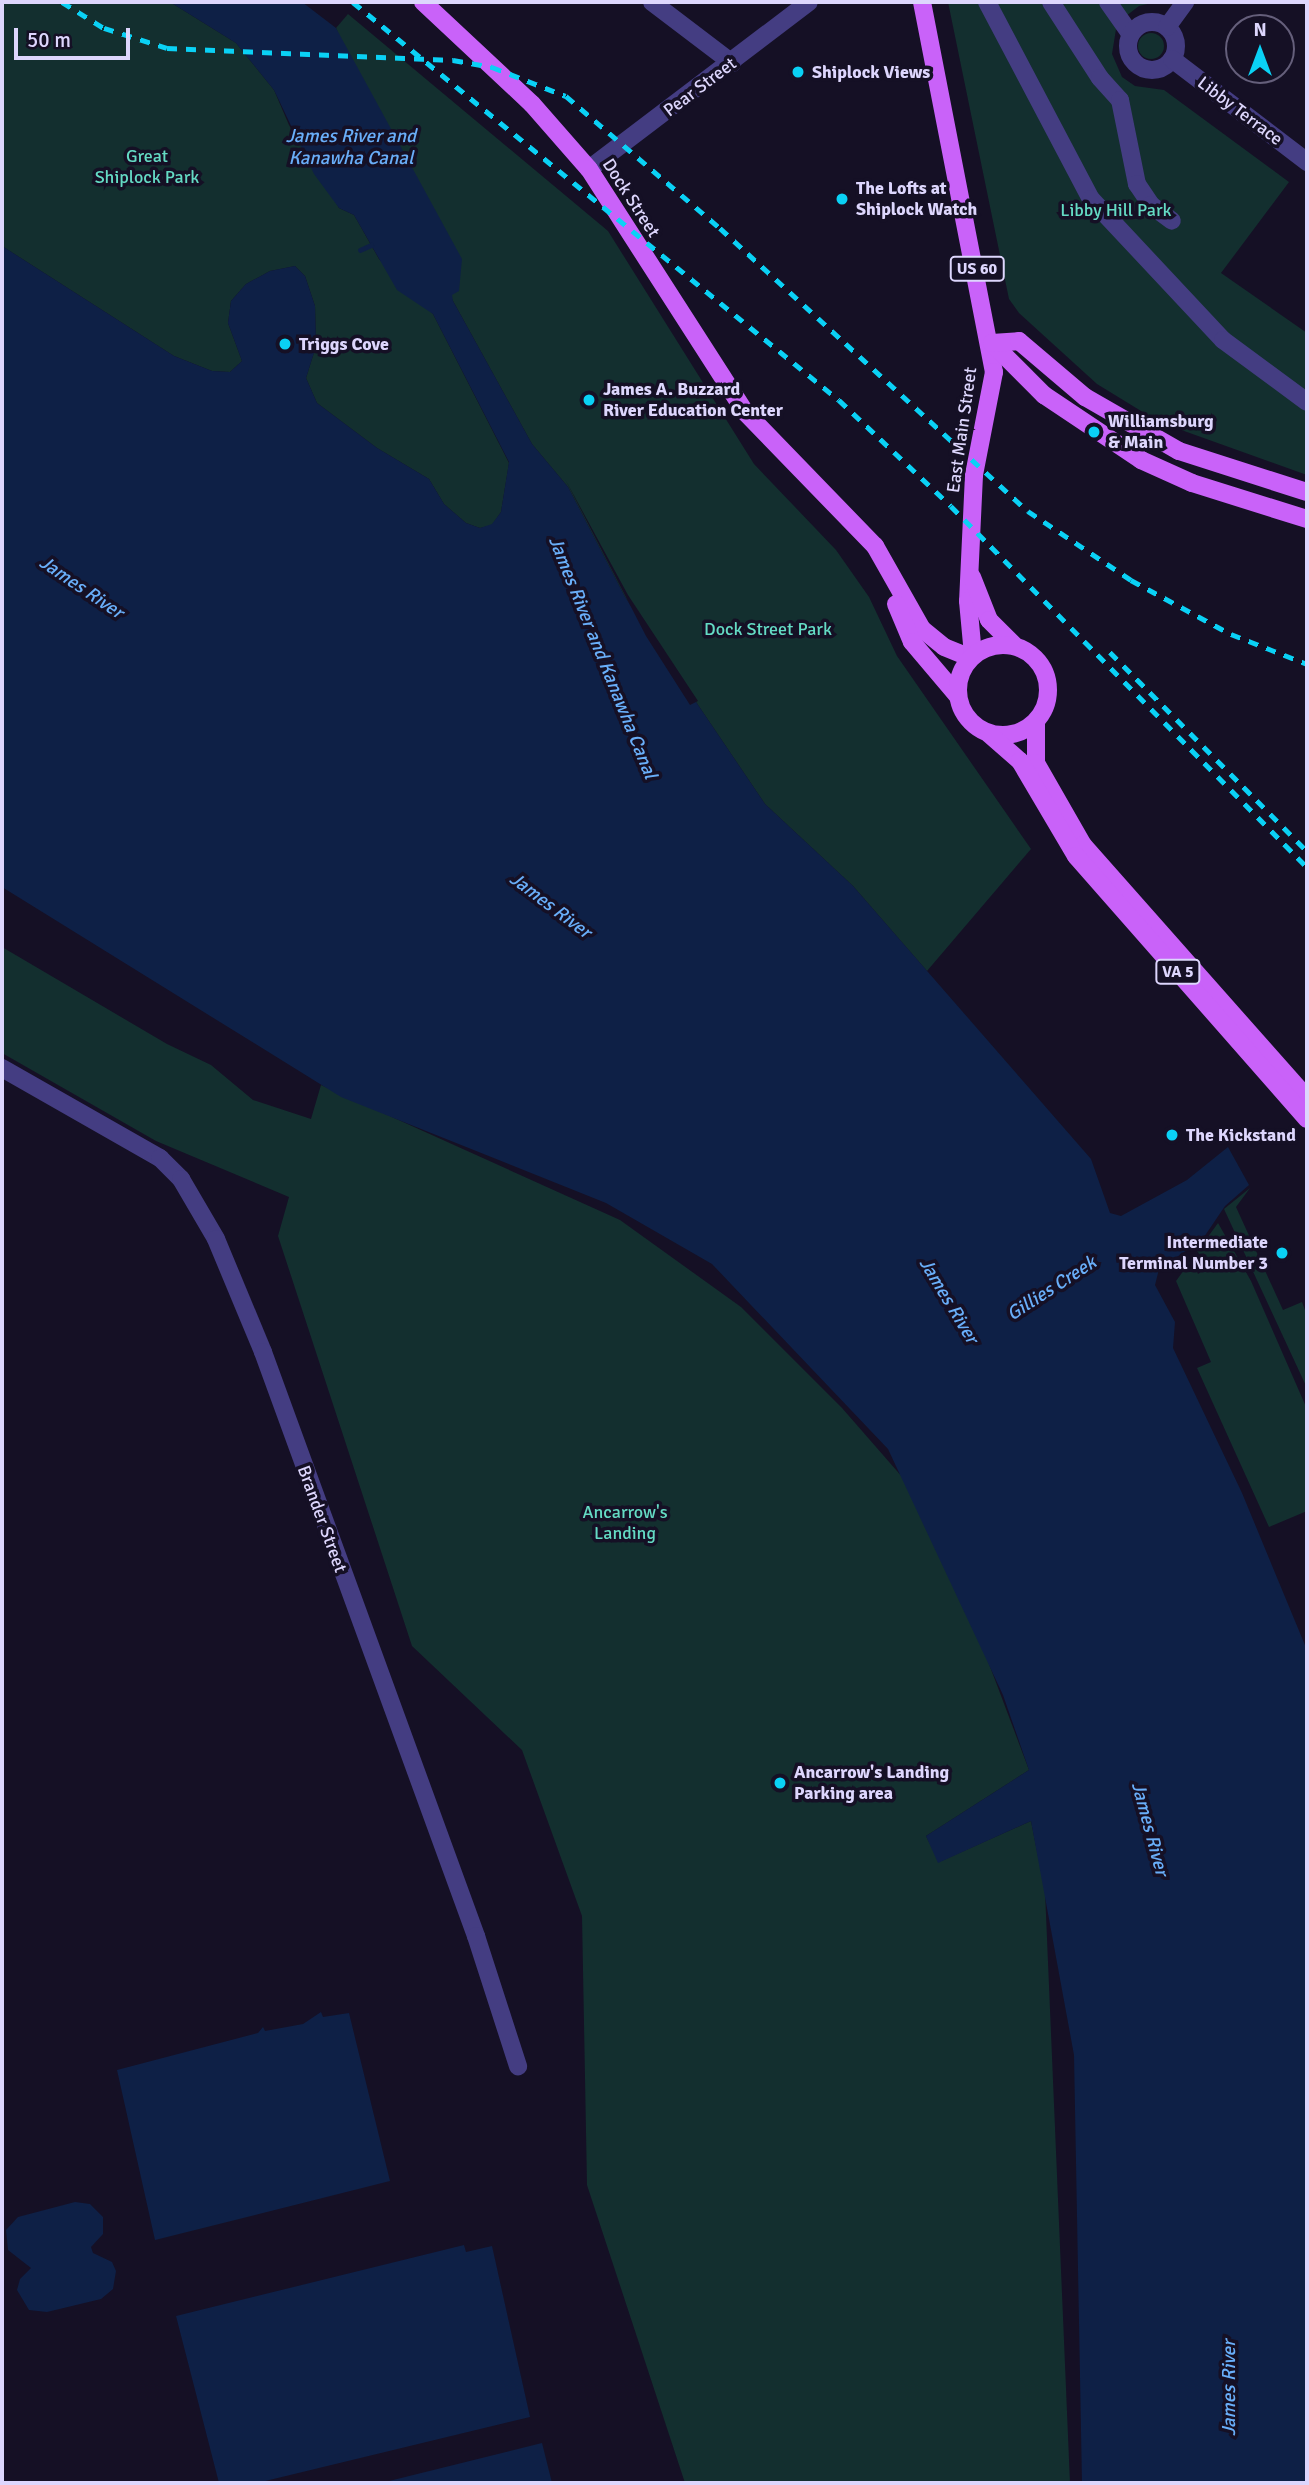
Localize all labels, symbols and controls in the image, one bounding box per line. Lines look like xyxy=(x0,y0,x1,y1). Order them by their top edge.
scale bar xyxy=(18,14,133,58)
north arrow xyxy=(1225,14,1295,84)
text: N xyxy=(1253,18,1267,42)
text: 50 m xyxy=(27,27,71,53)
street label: Pear Street xyxy=(659,53,741,121)
place label: Shiplock Views xyxy=(812,61,930,83)
marker: Shiplock Views xyxy=(790,64,806,80)
street label: Libby Terrace xyxy=(1193,72,1287,150)
water label: James River and Kanawha Canal xyxy=(286,126,416,170)
park label: Great Shiplock Park xyxy=(95,146,199,188)
street label: Dock Street xyxy=(598,155,664,241)
place label: The Lofts at Shiplock Watch xyxy=(856,178,977,220)
marker: The Lofts at Shiplock Watch xyxy=(834,191,850,207)
park label: Libby Hill Park xyxy=(1060,199,1172,221)
road number: US 60 xyxy=(949,256,1005,282)
place label: Triggs Cove xyxy=(299,333,389,355)
marker: Triggs Cove xyxy=(277,336,293,352)
street label: East Main Street xyxy=(942,366,982,494)
place label: James A. Buzzard River Education Center xyxy=(603,379,783,422)
marker: James A. Buzzard River Education Center xyxy=(581,392,597,408)
place label: Williamsburg & Main xyxy=(1108,411,1214,453)
marker: Williamsburg & Main xyxy=(1086,424,1102,440)
water label: James River and Kanawha Canal xyxy=(543,533,661,783)
water label: James River xyxy=(35,552,127,624)
park label: Dock Street Park xyxy=(704,618,832,640)
water label: James River xyxy=(505,868,595,944)
road number: VA 5 xyxy=(1155,960,1201,984)
place label: The Kickstand xyxy=(1186,1124,1296,1146)
marker: The Kickstand xyxy=(1164,1127,1180,1143)
place label: Intermediate Terminal Number 3 xyxy=(1119,1232,1268,1274)
marker: Intermediate Terminal Number 3 xyxy=(1274,1245,1290,1261)
water label: Gillies Creek xyxy=(1003,1252,1101,1326)
water label: James River xyxy=(913,1254,983,1348)
street label: Brander Street xyxy=(293,1463,351,1575)
park label: Ancarrow's Landing xyxy=(582,1502,668,1544)
place label: Ancarrow's Landing Parking area xyxy=(794,1762,949,1804)
marker: Ancarrow's Landing Parking area xyxy=(772,1775,788,1791)
water label: James River xyxy=(1126,1780,1172,1878)
water label: James River xyxy=(1219,2340,1241,2436)

